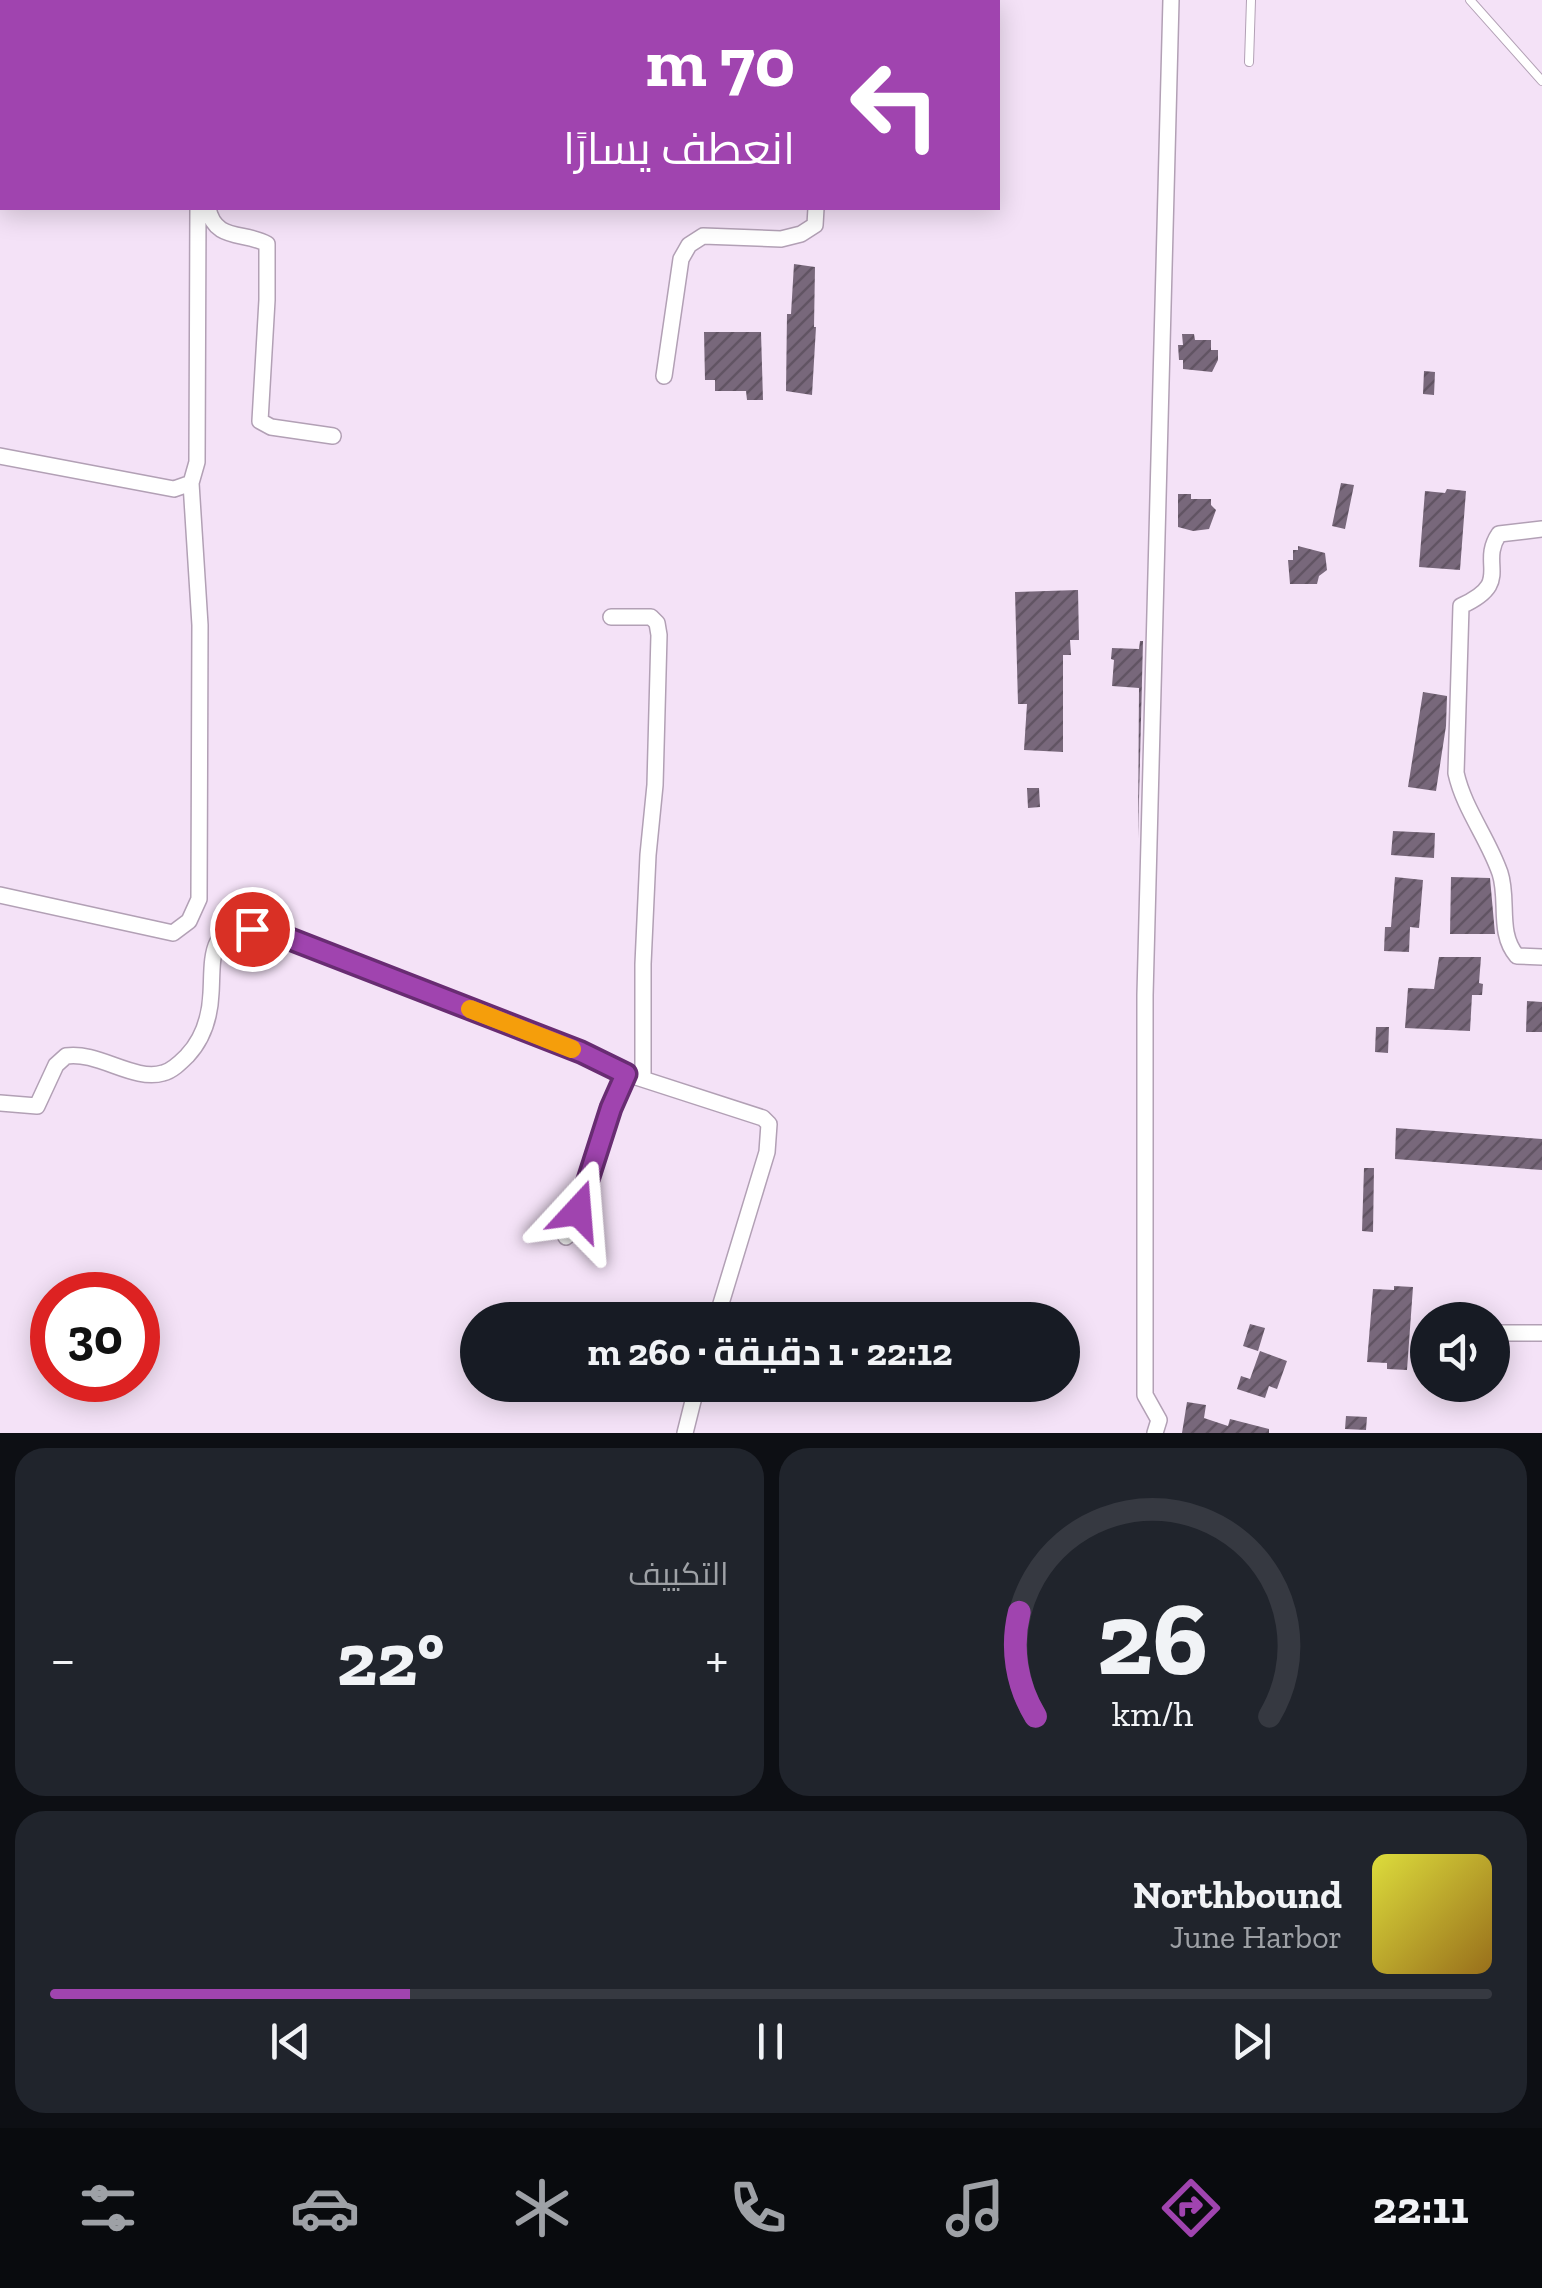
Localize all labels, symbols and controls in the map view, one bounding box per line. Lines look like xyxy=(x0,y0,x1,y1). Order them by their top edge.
text: 70 m xyxy=(646,20,795,104)
icon: left xyxy=(830,40,960,170)
text: انعطف يسارًا xyxy=(563,122,795,176)
pin xyxy=(210,887,295,972)
icon: arrive xyxy=(225,902,280,957)
position arrow xyxy=(526,1159,630,1263)
speed limit sign: 30 xyxy=(30,1272,160,1402)
map controls xyxy=(1410,1302,1510,1402)
button: sound xyxy=(1410,1302,1510,1402)
text: 22:12 · 1 دقيقة · 260 m xyxy=(588,1329,952,1375)
text: التكييف xyxy=(628,1555,729,1593)
text: 26 xyxy=(1097,1576,1209,1701)
text: 22° xyxy=(337,1614,444,1704)
text: − xyxy=(50,1626,76,1692)
text: + xyxy=(705,1626,729,1692)
text: km/h xyxy=(1112,1692,1194,1735)
text: Northbound xyxy=(1133,1872,1342,1918)
text: June Harbor xyxy=(1170,1918,1342,1956)
icon: previous xyxy=(263,2014,318,2069)
icon: pause xyxy=(743,2014,798,2069)
icon: next xyxy=(1224,2014,1279,2069)
icon: filters xyxy=(73,2173,143,2243)
icon: car xyxy=(290,2173,360,2243)
icon: climate xyxy=(507,2173,577,2243)
icon: phone xyxy=(723,2173,793,2243)
icon: music xyxy=(940,2173,1010,2243)
icon: directions xyxy=(1156,2173,1226,2243)
text: 22:11 xyxy=(1373,2181,1469,2235)

